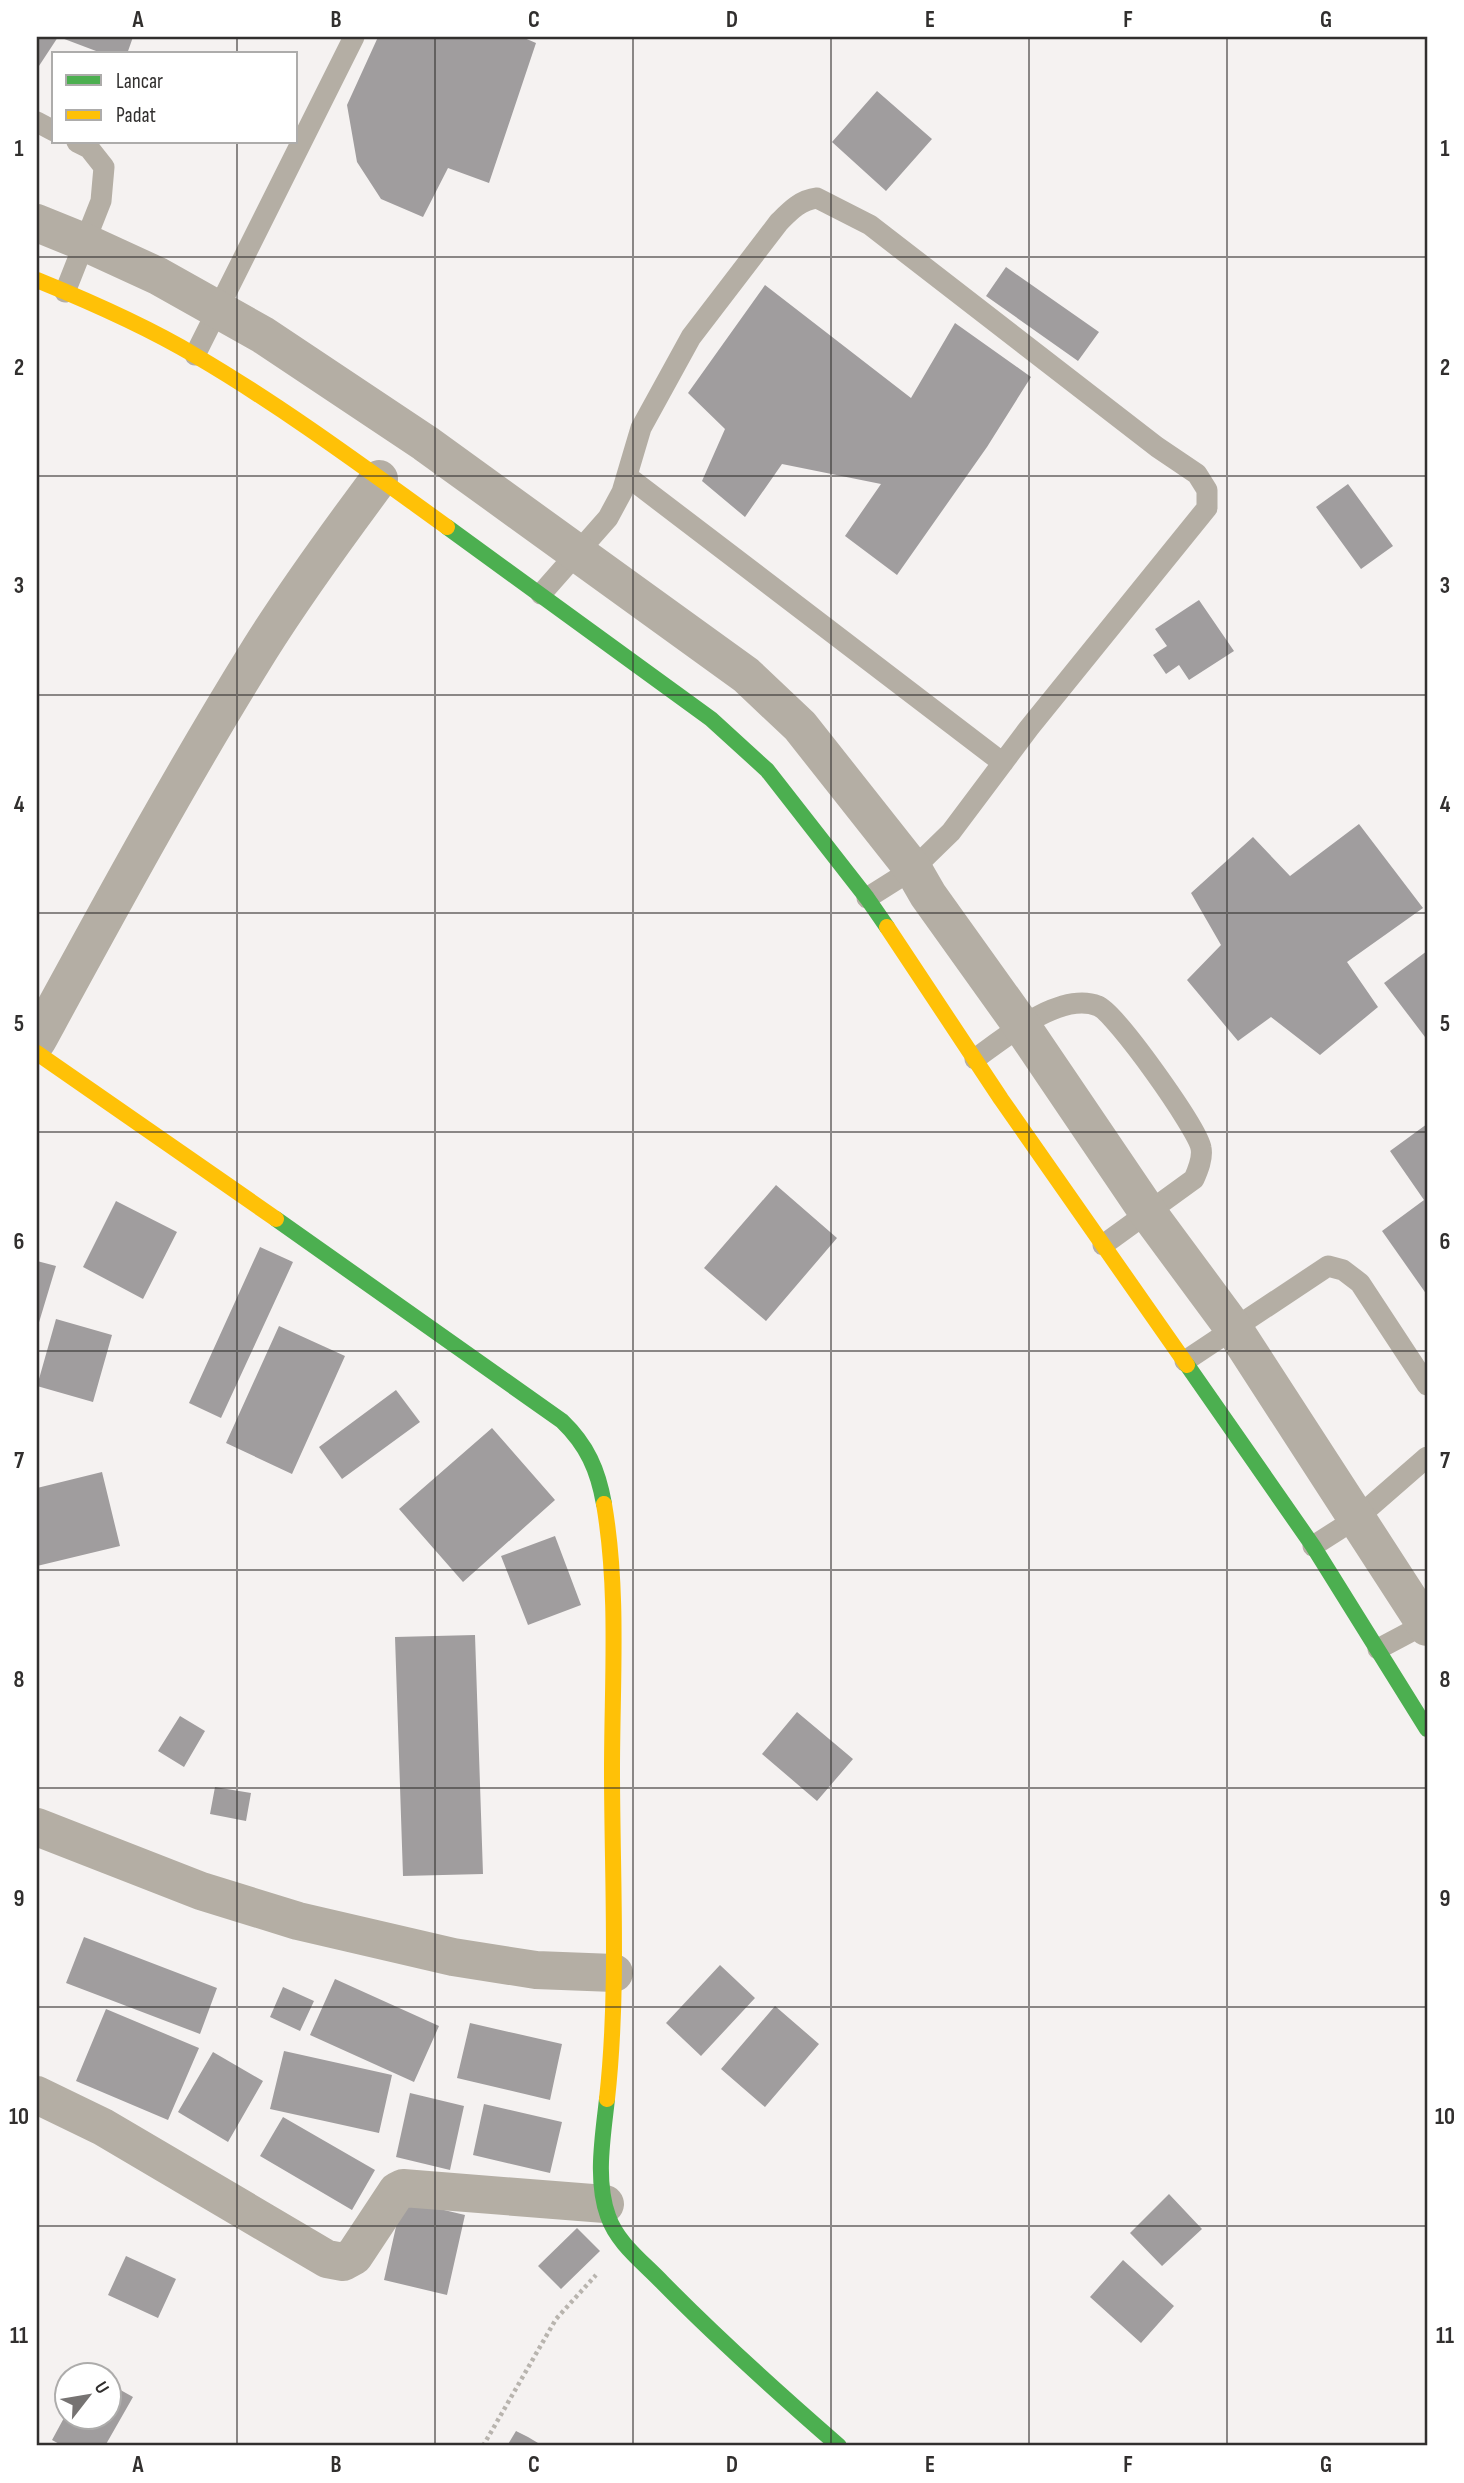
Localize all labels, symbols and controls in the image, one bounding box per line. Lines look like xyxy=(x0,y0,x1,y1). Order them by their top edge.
text: A xyxy=(132,6,145,34)
text: B xyxy=(331,6,342,34)
text: C xyxy=(528,6,540,34)
text: D xyxy=(726,6,738,34)
text: E xyxy=(925,6,935,34)
text: F xyxy=(1123,6,1133,34)
text: G xyxy=(1320,6,1332,34)
legend xyxy=(52,52,298,144)
text: Lancar xyxy=(116,69,163,94)
text: Padat xyxy=(116,103,156,128)
text: 1 xyxy=(14,135,24,163)
text: 1 xyxy=(1440,135,1450,163)
text: 2 xyxy=(14,354,24,382)
text: 2 xyxy=(1440,354,1450,382)
text: 3 xyxy=(14,572,24,600)
text: 3 xyxy=(1440,572,1450,600)
text: 4 xyxy=(14,791,25,819)
text: 4 xyxy=(1440,791,1451,819)
text: 5 xyxy=(14,1010,24,1038)
text: 5 xyxy=(1440,1010,1450,1038)
text: 6 xyxy=(14,1228,24,1256)
text: 6 xyxy=(1440,1228,1450,1256)
text: 7 xyxy=(14,1447,24,1475)
text: 7 xyxy=(1440,1447,1450,1475)
text: 8 xyxy=(14,1666,25,1694)
text: 8 xyxy=(1440,1666,1451,1694)
text: 9 xyxy=(14,1885,24,1913)
text: 9 xyxy=(1440,1885,1450,1913)
text: 10 xyxy=(9,2103,29,2131)
text: 10 xyxy=(1435,2103,1455,2131)
text: 11 xyxy=(10,2322,28,2350)
text: 11 xyxy=(1436,2322,1454,2350)
north arrow xyxy=(52,2360,122,2430)
text: U xyxy=(89,2378,114,2398)
text: A xyxy=(132,2451,145,2479)
text: B xyxy=(331,2451,342,2479)
text: C xyxy=(528,2451,540,2479)
text: D xyxy=(726,2451,738,2479)
text: E xyxy=(925,2451,935,2479)
text: F xyxy=(1123,2451,1133,2479)
text: G xyxy=(1320,2451,1332,2479)

